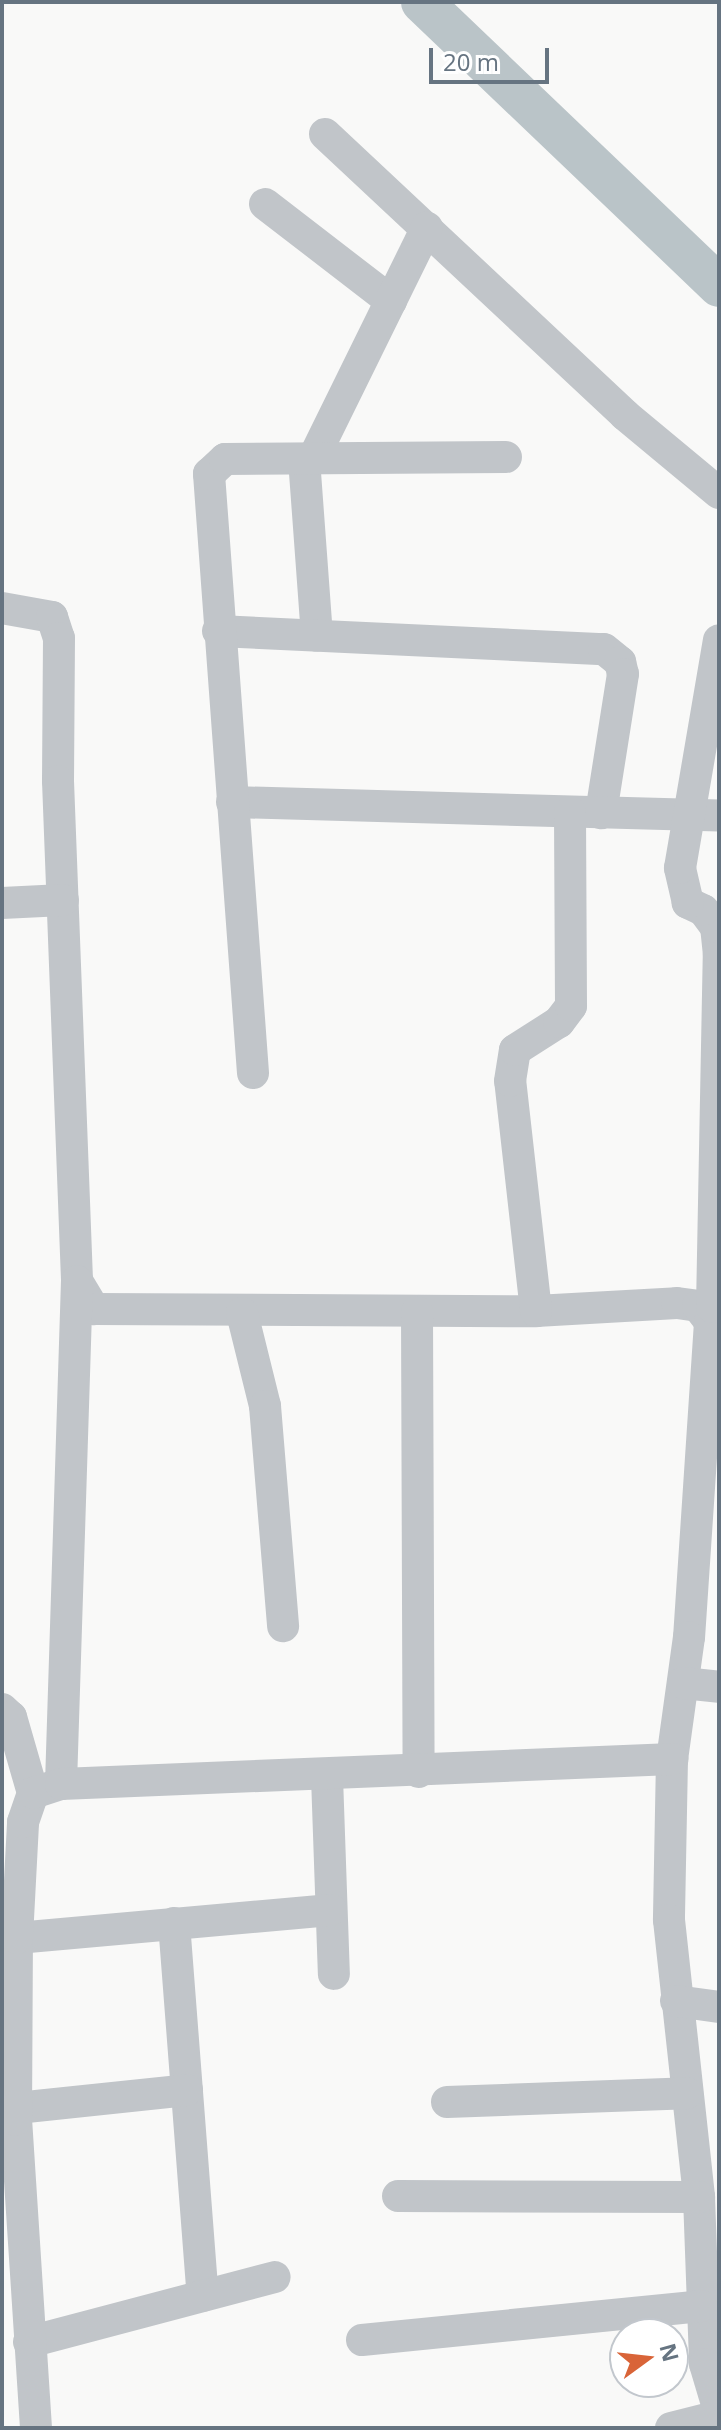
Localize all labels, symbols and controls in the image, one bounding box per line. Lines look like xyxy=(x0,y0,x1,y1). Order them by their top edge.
scale bar xyxy=(433,32,553,82)
text: 20 m xyxy=(443,45,499,78)
north arrow xyxy=(609,2318,689,2398)
text: N xyxy=(653,2340,687,2365)

